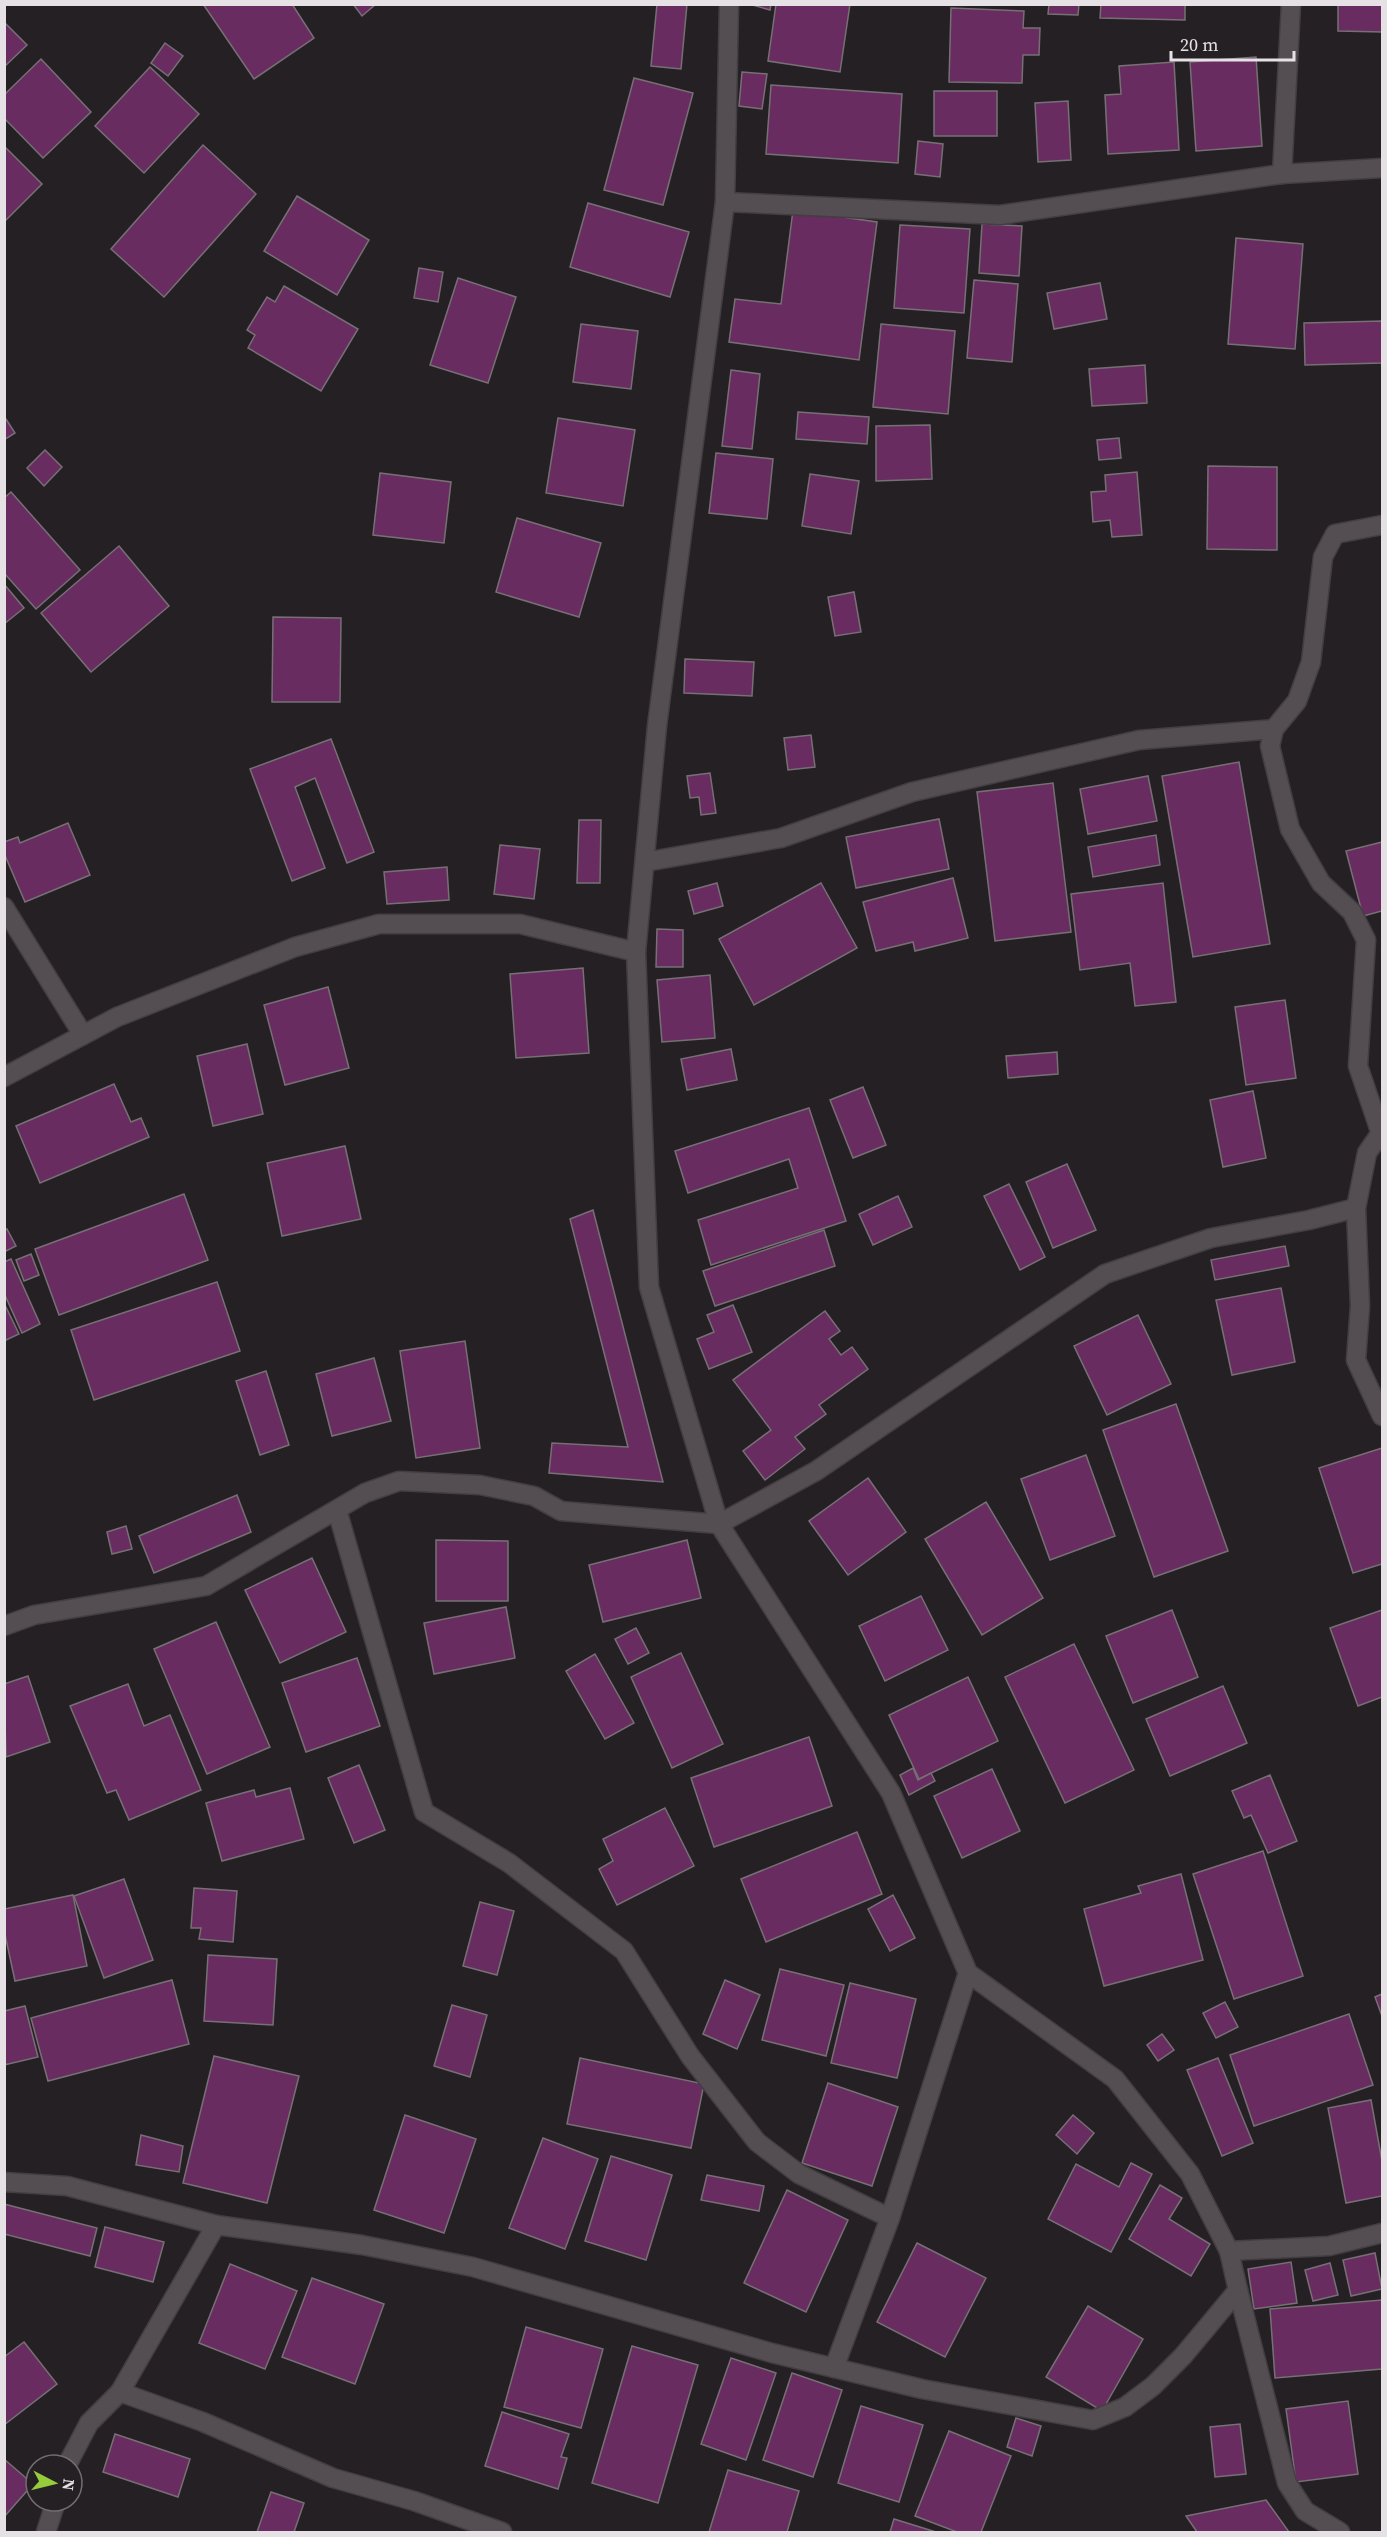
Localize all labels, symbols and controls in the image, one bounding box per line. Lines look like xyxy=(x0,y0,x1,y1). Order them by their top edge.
scale bar xyxy=(1171,24,1294,62)
text: 20 m xyxy=(1180,32,1218,57)
north arrow xyxy=(24,2453,84,2513)
text: N xyxy=(57,2478,81,2492)

